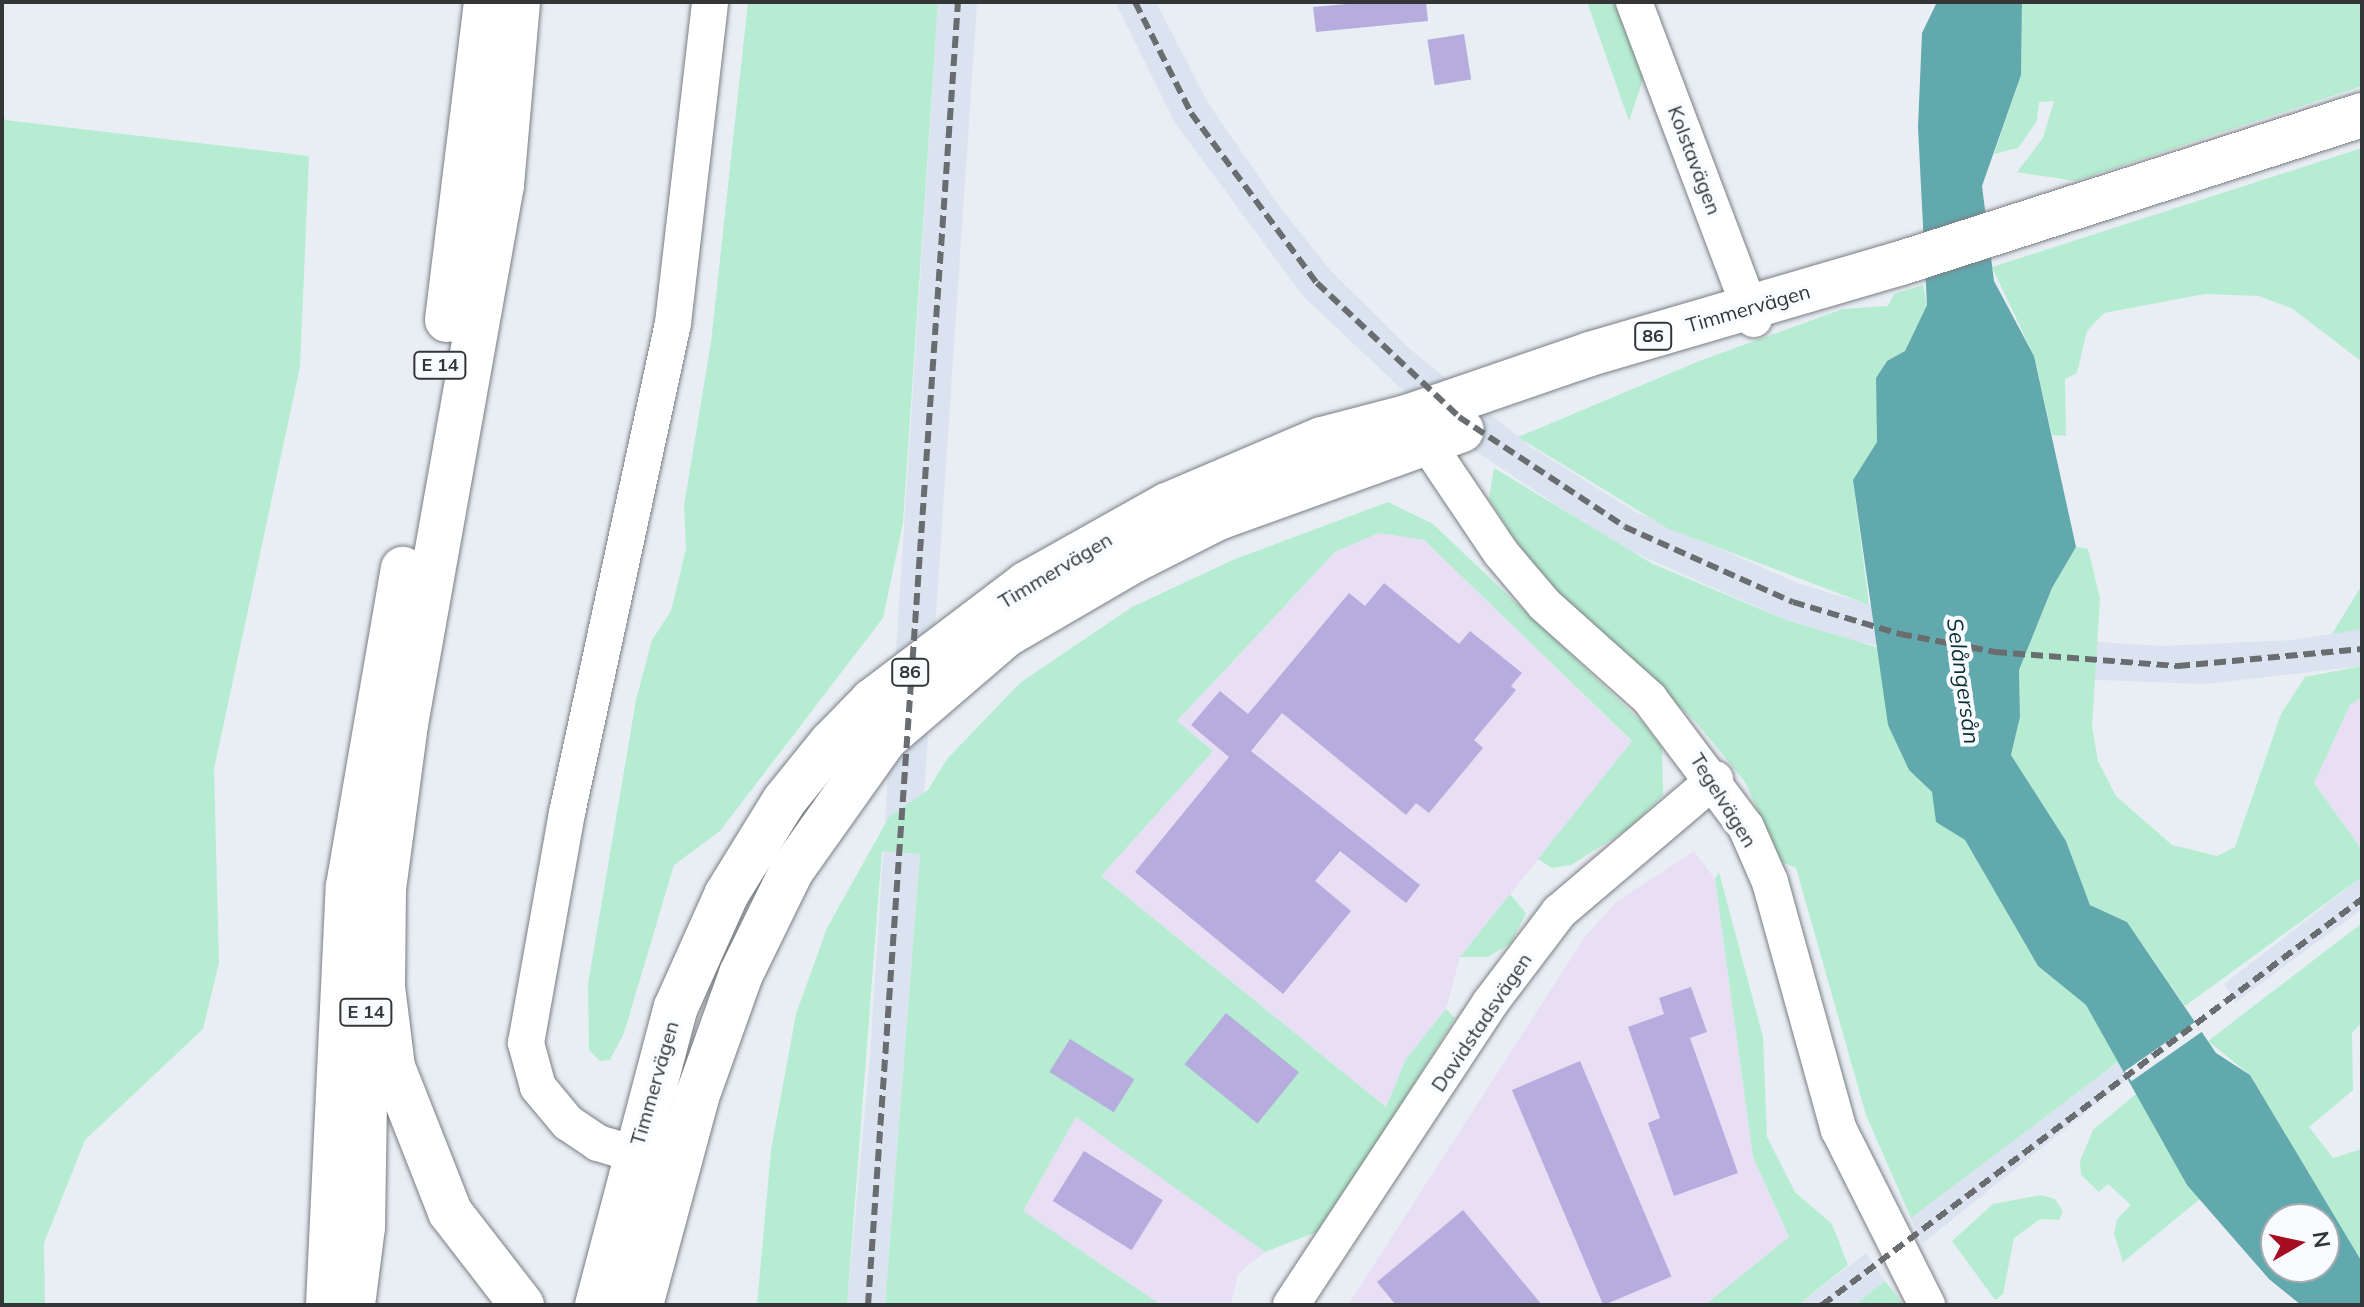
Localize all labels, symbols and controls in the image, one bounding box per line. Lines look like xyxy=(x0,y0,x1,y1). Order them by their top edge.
street label: Kolstavägen xyxy=(1663,102,1727,218)
street label: Timmervägen xyxy=(1683,279,1813,337)
road number: 86 xyxy=(1633,322,1673,350)
road number: E 14 xyxy=(412,351,468,379)
street label: Timmervägen xyxy=(994,527,1116,613)
water label: Selångersån xyxy=(1941,616,1985,746)
road number: 86 xyxy=(890,658,930,686)
street label: Tegelvägen xyxy=(1686,749,1762,851)
street label: Davidstadsvägen xyxy=(1426,948,1536,1096)
road number: E 14 xyxy=(338,998,394,1026)
street label: Timmervägen xyxy=(625,1018,683,1148)
north arrow xyxy=(2260,1203,2340,1283)
text: N xyxy=(2307,1229,2337,1250)

